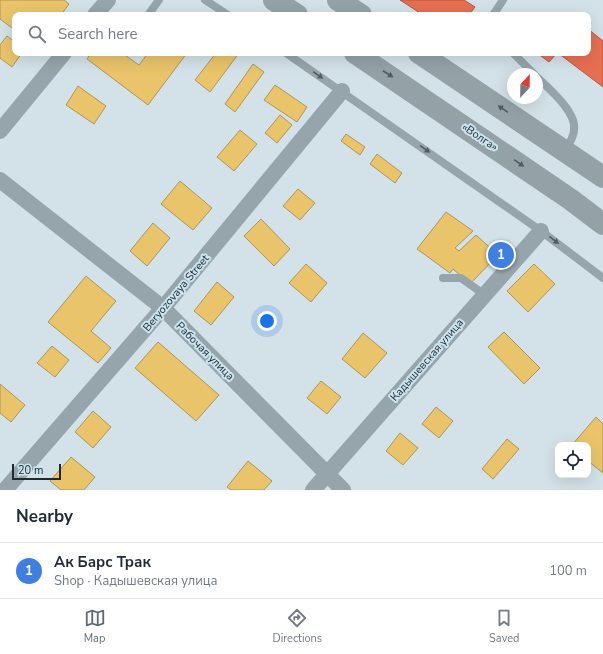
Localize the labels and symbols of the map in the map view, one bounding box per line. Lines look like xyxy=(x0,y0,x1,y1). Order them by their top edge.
north arrow xyxy=(507,68,543,104)
one-way arrow xyxy=(383,70,393,78)
one-way arrow xyxy=(313,71,323,79)
one-way arrow xyxy=(498,105,508,113)
street label: «Волга» xyxy=(459,120,501,155)
one-way arrow xyxy=(419,145,430,153)
one-way arrow xyxy=(513,159,524,167)
one-way arrow xyxy=(548,236,559,244)
pin: 1 xyxy=(488,240,514,270)
street label: Beryozovaya Street xyxy=(139,251,213,334)
your location xyxy=(257,311,277,331)
street label: Кадышевская улица xyxy=(387,316,467,404)
street label: Рабочая улица xyxy=(173,319,237,383)
scale bar xyxy=(12,462,61,481)

